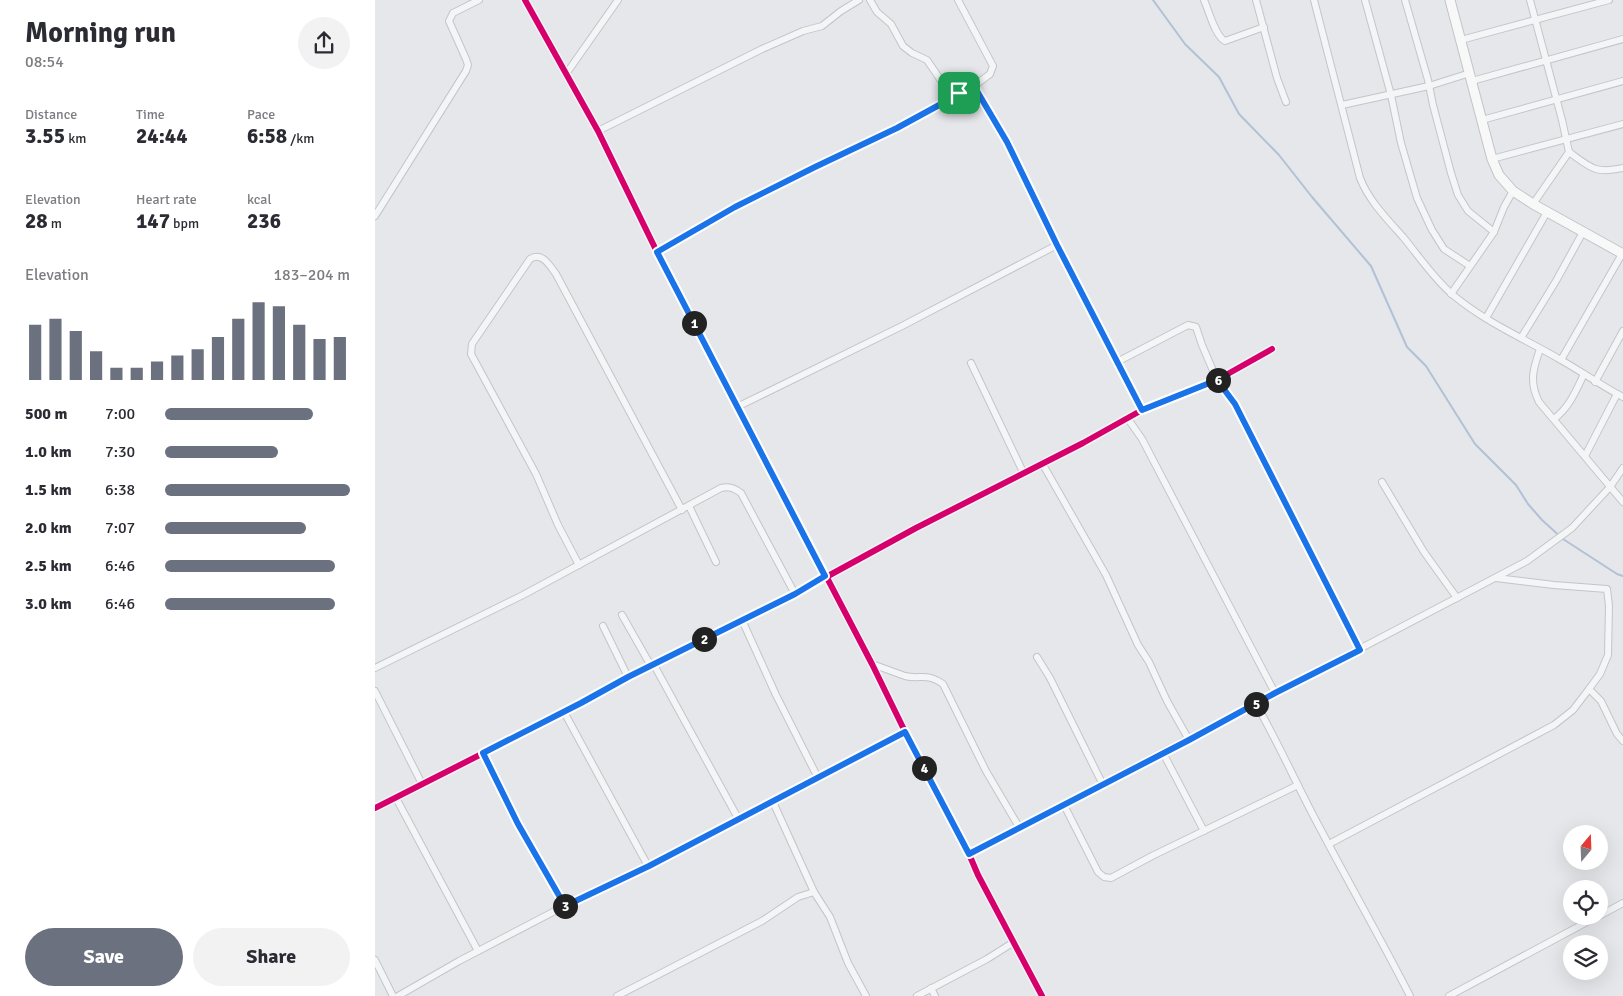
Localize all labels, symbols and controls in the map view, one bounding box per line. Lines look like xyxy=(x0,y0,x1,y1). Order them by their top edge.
text: Morning run xyxy=(25,16,176,50)
button: share xyxy=(298,17,350,69)
text: 08:54 xyxy=(25,52,64,72)
pin xyxy=(938,72,980,114)
icon: arrive xyxy=(945,79,973,107)
text: Distance xyxy=(25,106,77,123)
text: Time xyxy=(136,106,165,123)
text: Pace xyxy=(247,106,275,123)
text: 3.55 xyxy=(25,123,65,149)
text: 24:44 xyxy=(136,123,188,149)
text: 6:58 xyxy=(247,123,287,149)
text: km xyxy=(65,130,86,147)
text: /km xyxy=(287,130,314,147)
text: Elevation xyxy=(25,191,81,208)
text: Heart rate xyxy=(136,191,197,208)
text: kcal xyxy=(247,191,272,208)
text: 28 xyxy=(25,208,48,234)
text: 147 xyxy=(136,208,170,234)
text: 236 xyxy=(247,208,281,234)
text: m xyxy=(48,215,62,232)
text: bpm xyxy=(170,215,199,232)
text: Elevation xyxy=(25,265,89,285)
text: 183–204 m xyxy=(273,265,350,285)
pin: 1 xyxy=(681,310,707,336)
text: 1 xyxy=(691,315,698,332)
pin: 6 xyxy=(1205,368,1231,392)
text: 6 xyxy=(1215,372,1222,389)
text: 500 m xyxy=(25,404,67,424)
text: 7:00 xyxy=(105,404,135,424)
text: 1.0 km xyxy=(25,442,72,462)
text: 7:30 xyxy=(105,442,135,462)
text: 1.5 km xyxy=(25,480,72,500)
text: 6:38 xyxy=(105,480,135,500)
text: 2.0 km xyxy=(25,518,72,538)
text: 7:07 xyxy=(105,518,135,538)
text: 2.5 km xyxy=(25,556,72,576)
text: 6:46 xyxy=(105,556,135,576)
text: 3.0 km xyxy=(25,594,72,614)
text: 6:46 xyxy=(105,594,135,614)
pin: 2 xyxy=(691,626,717,652)
text: 2 xyxy=(701,631,708,648)
pin: 5 xyxy=(1243,692,1269,716)
text: 5 xyxy=(1253,696,1260,713)
pin: 4 xyxy=(911,756,937,780)
text: 4 xyxy=(921,760,928,777)
north arrow xyxy=(1563,825,1607,870)
map controls xyxy=(1563,825,1608,980)
button: locate xyxy=(1563,880,1608,925)
pin: 3 xyxy=(553,894,577,918)
text: 3 xyxy=(562,898,569,915)
button: Save xyxy=(25,928,183,986)
button: Share xyxy=(193,928,350,986)
button: layers xyxy=(1563,935,1608,980)

